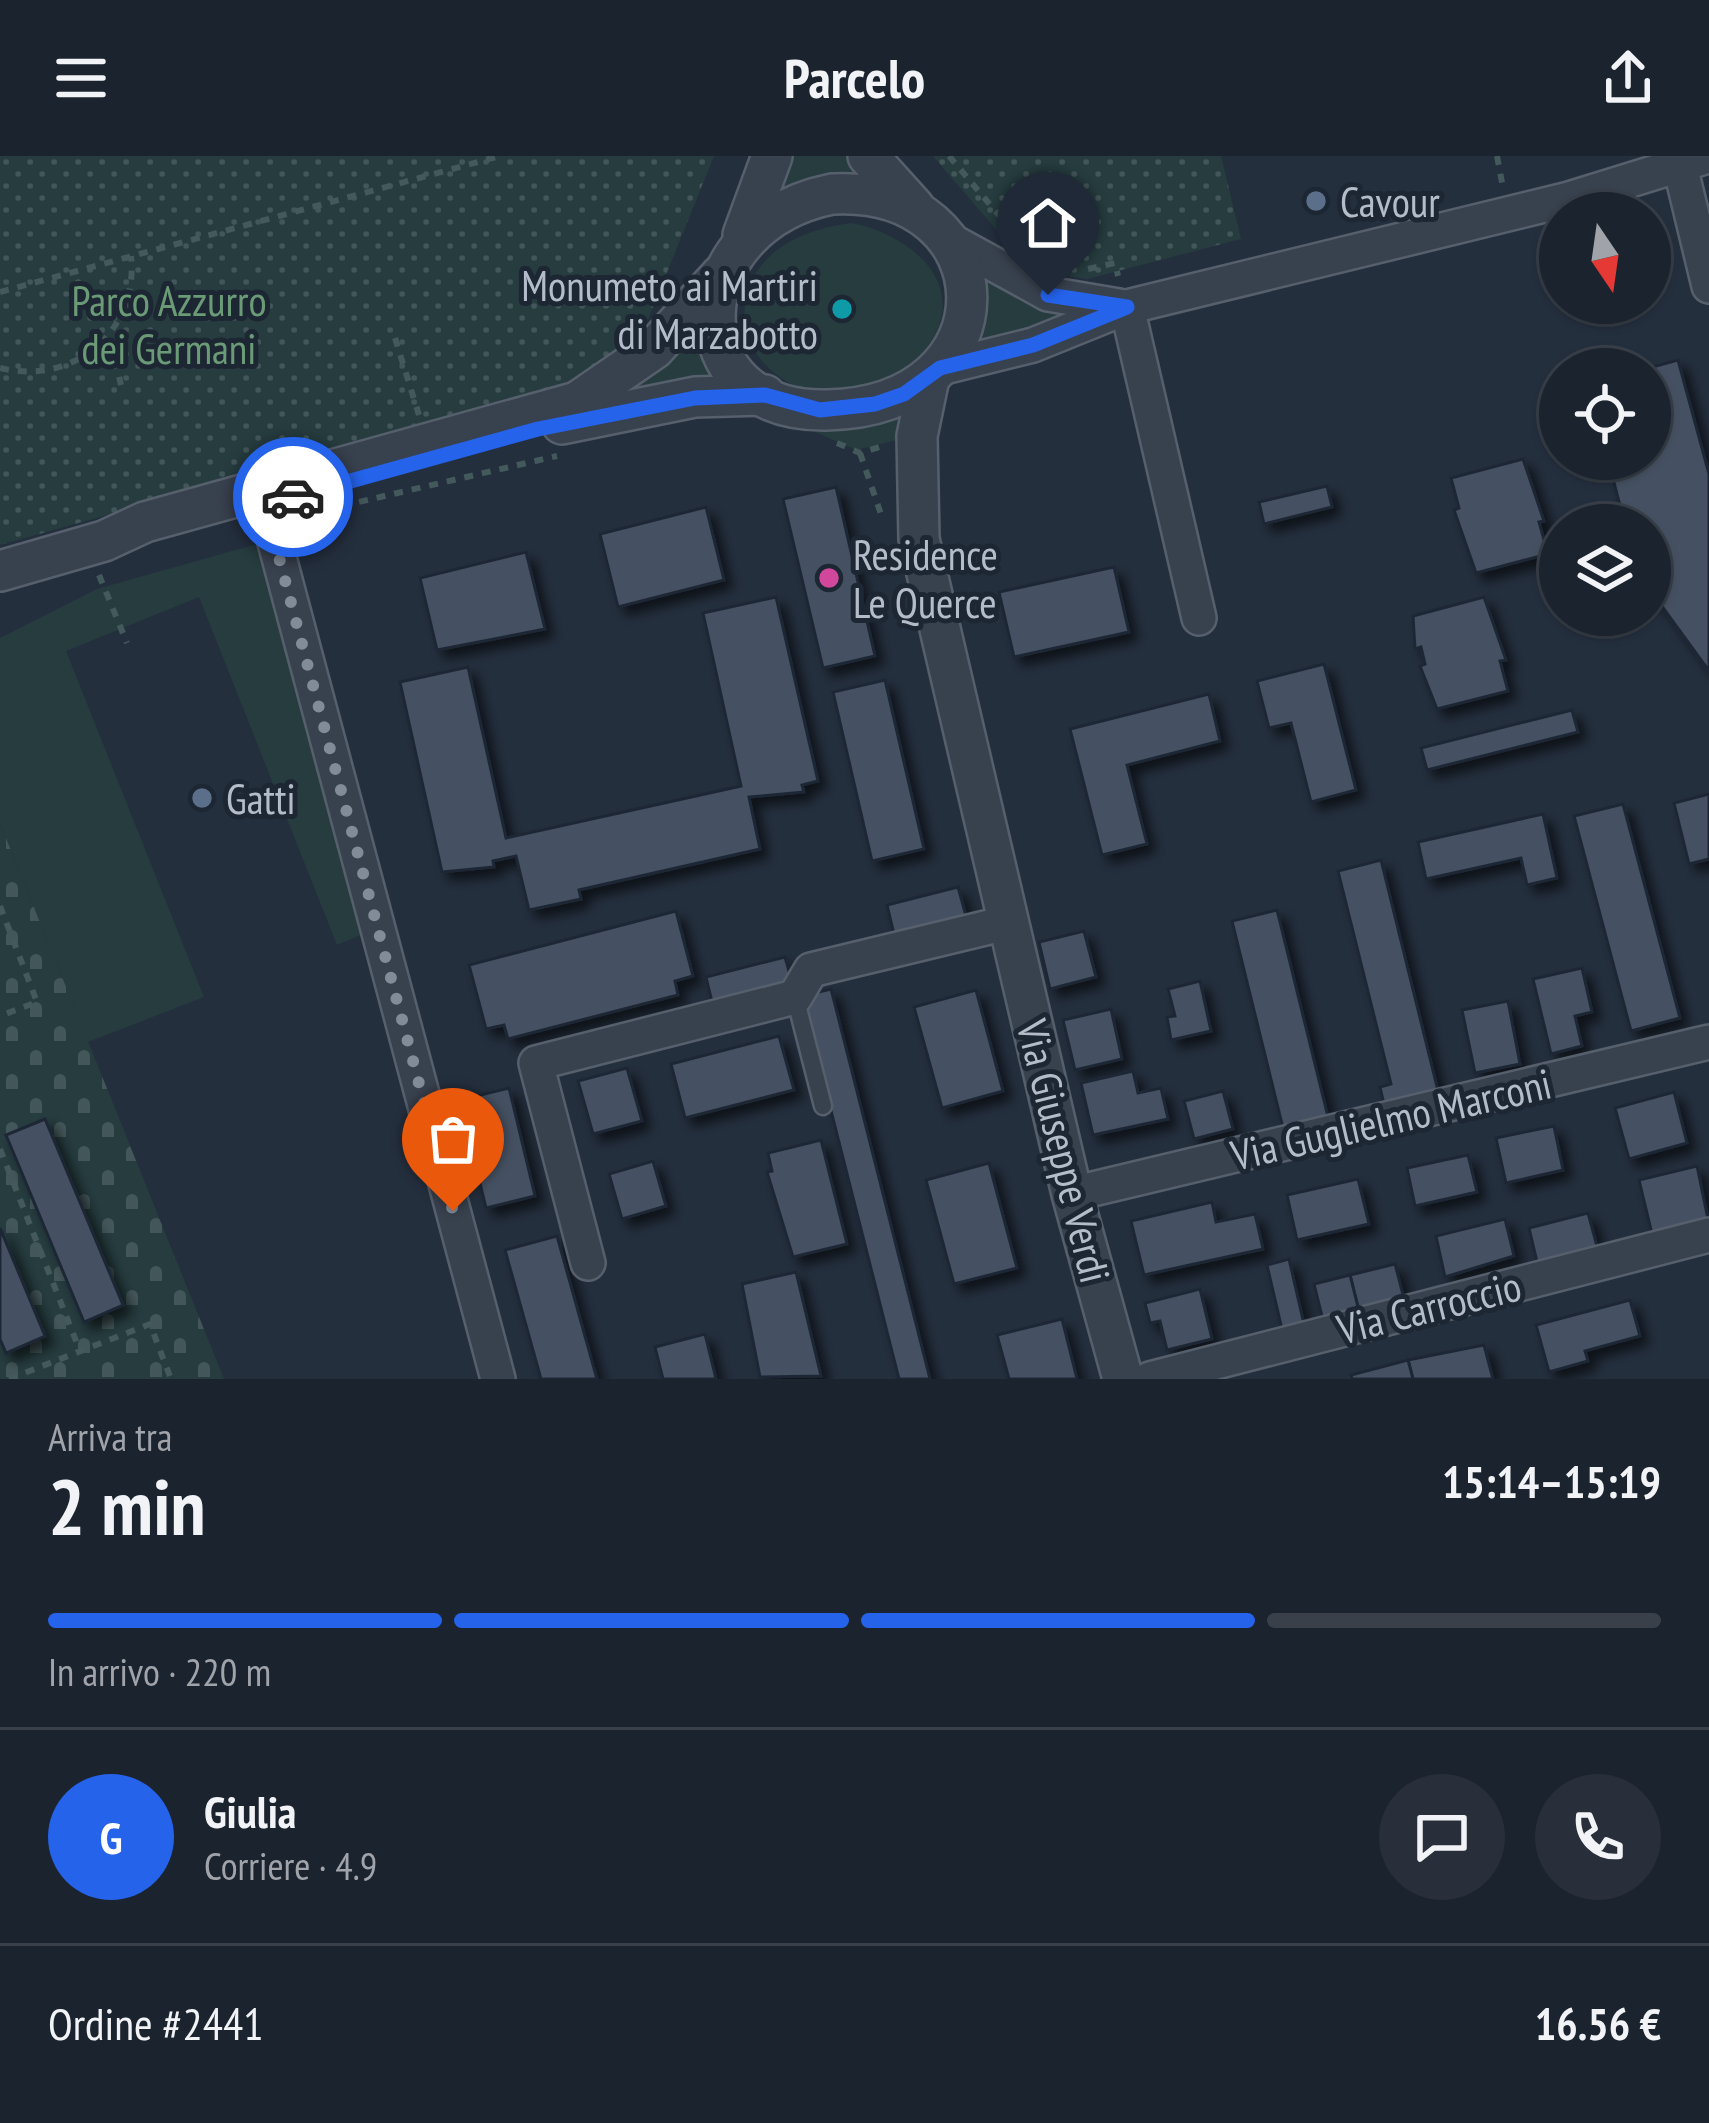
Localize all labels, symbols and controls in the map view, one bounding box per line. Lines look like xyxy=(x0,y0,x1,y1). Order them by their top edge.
text: Parcelo xyxy=(784,43,925,113)
icon: menu xyxy=(48,45,114,111)
icon: share xyxy=(1595,45,1661,111)
pin xyxy=(997,172,1099,295)
place label: Cavour xyxy=(1340,174,1440,229)
marker: Cavour xyxy=(1303,188,1329,214)
icon: home xyxy=(1015,190,1081,256)
north arrow xyxy=(1539,192,1671,324)
map controls xyxy=(1539,192,1671,636)
place label: Monumeto ai Martiri di Marzabotto xyxy=(521,258,818,361)
park label: Parco Azzurro dei Germani xyxy=(71,273,267,376)
marker: Monumeto ai Martiri di Marzabotto xyxy=(829,296,855,322)
button: locate xyxy=(1539,348,1671,480)
courier xyxy=(233,437,353,557)
icon: car xyxy=(260,464,326,530)
button: layers xyxy=(1539,504,1671,636)
place label: Residence Le Querce xyxy=(853,527,998,630)
marker: Residence Le Querce xyxy=(816,565,842,591)
place label: Gatti xyxy=(226,771,296,826)
marker: Gatti xyxy=(189,785,215,811)
street label: Via Giuseppe Verdi xyxy=(1005,1013,1123,1288)
street label: Via Guglielmo Marconi xyxy=(1225,1055,1556,1183)
pin xyxy=(402,1088,504,1211)
icon: bag xyxy=(420,1106,486,1172)
street label: Via Carroccio xyxy=(1330,1258,1527,1357)
text: Arriva tra xyxy=(48,1411,172,1462)
text: 15:14–15:19 xyxy=(1442,1452,1661,1510)
text: 2 min xyxy=(48,1456,206,1557)
text: In arrivo · 220 m xyxy=(48,1646,271,1697)
button: chat xyxy=(1379,1774,1505,1900)
button: phone xyxy=(1535,1774,1661,1900)
text: Giulia xyxy=(204,1782,296,1840)
text: G xyxy=(100,1808,122,1866)
text: Corriere · 4.9 xyxy=(204,1840,377,1891)
text: Ordine #2441 xyxy=(48,1994,263,2052)
text: 16.56 € xyxy=(1535,1994,1661,2052)

